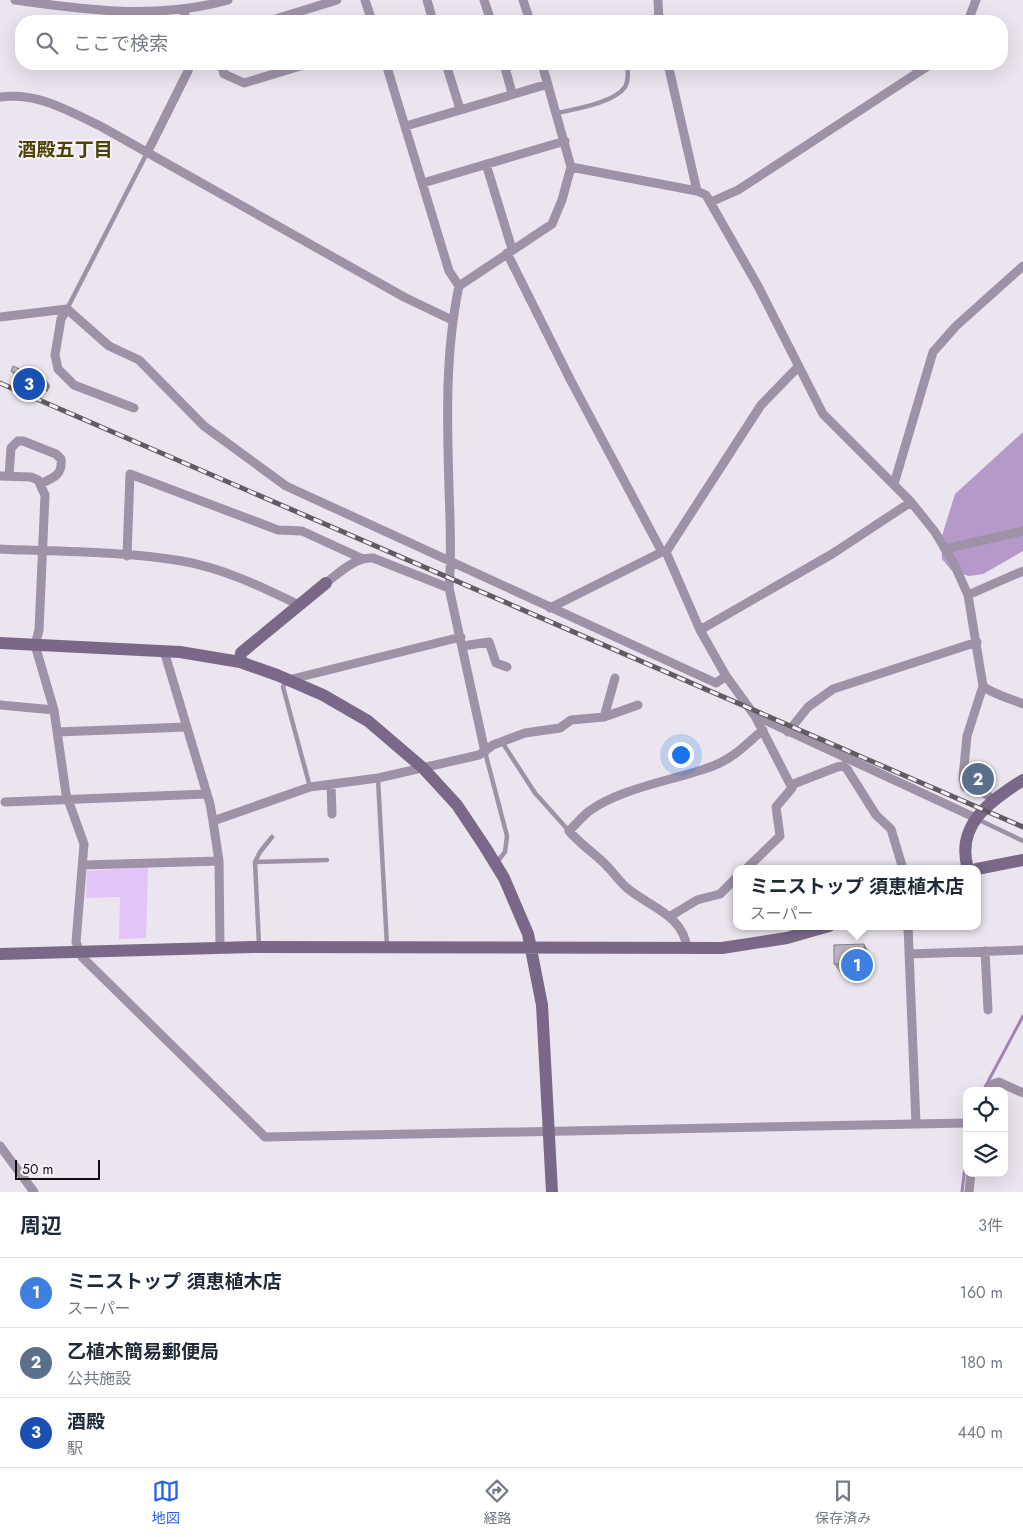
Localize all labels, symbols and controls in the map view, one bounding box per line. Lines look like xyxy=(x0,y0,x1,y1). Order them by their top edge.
search box xyxy=(15,15,1008,70)
icon: search xyxy=(33,29,61,57)
text: ここで検索 xyxy=(73,30,168,57)
district label: 酒殿五丁目 xyxy=(17,136,113,163)
pin: 3 xyxy=(13,365,45,403)
your location xyxy=(668,742,694,768)
pin: 2 xyxy=(962,760,994,798)
popup xyxy=(733,865,981,930)
text: ミニストップ 須恵植木店 xyxy=(750,873,964,900)
text: スーパー xyxy=(750,902,813,925)
pin: 1 xyxy=(841,946,873,984)
map controls xyxy=(963,1087,1008,1177)
button: locate xyxy=(963,1087,1008,1132)
button: layers xyxy=(963,1132,1008,1177)
scale bar xyxy=(15,1157,100,1180)
text: 50 m xyxy=(22,1159,53,1179)
text: 周辺 xyxy=(20,1211,62,1241)
text: 3件 xyxy=(978,1214,1003,1237)
text: ミニストップ 須恵植木店 xyxy=(67,1268,282,1295)
text: 1 xyxy=(32,1281,40,1304)
text: 160 m xyxy=(960,1281,1003,1304)
text: スーパー xyxy=(67,1297,131,1320)
text: 乙植木簡易郵便局 xyxy=(67,1338,219,1365)
text: 2 xyxy=(31,1351,41,1374)
text: 180 m xyxy=(960,1351,1003,1374)
text: 公共施設 xyxy=(67,1367,131,1390)
text: 酒殿 xyxy=(67,1408,105,1435)
text: 3 xyxy=(31,1421,41,1444)
text: 440 m xyxy=(957,1421,1003,1444)
text: 駅 xyxy=(67,1437,83,1460)
tab: 地図 xyxy=(152,1477,180,1528)
tab: 経路 xyxy=(483,1477,511,1528)
tab: 保存済み xyxy=(815,1477,871,1528)

